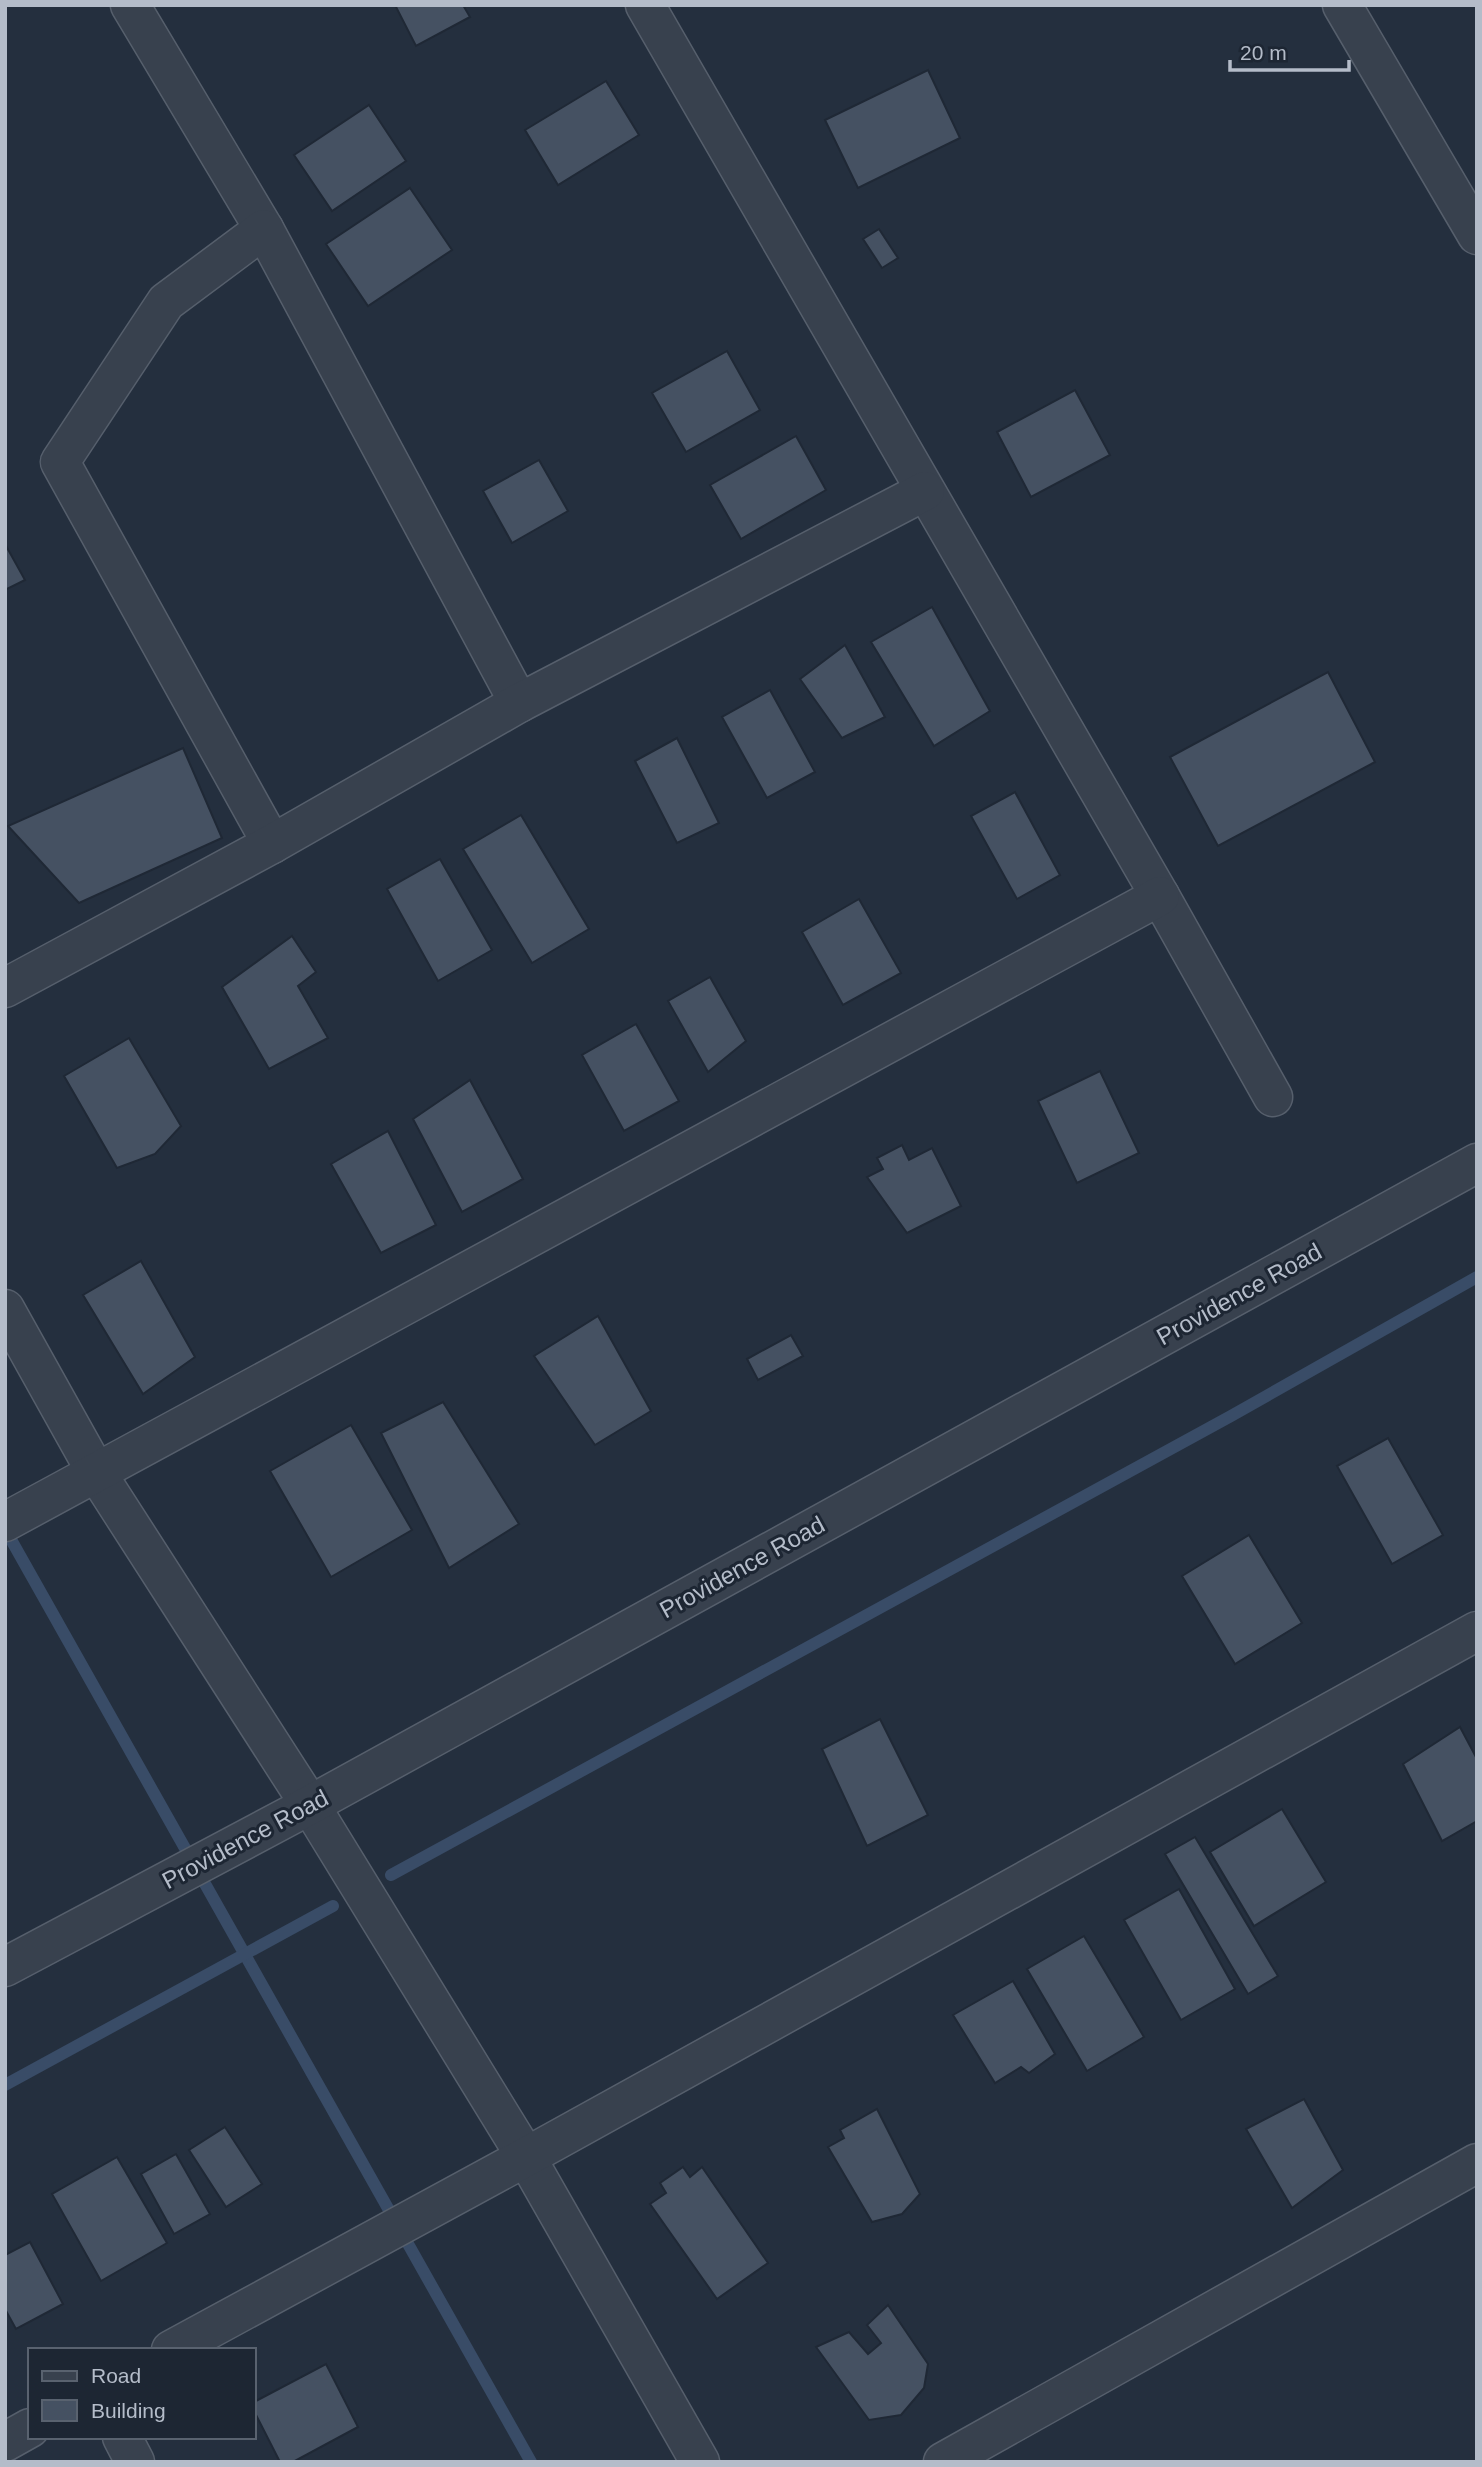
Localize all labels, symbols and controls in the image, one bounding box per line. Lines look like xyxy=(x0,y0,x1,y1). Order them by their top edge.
scale bar xyxy=(1230,28,1349,72)
text: 20 m xyxy=(1240,41,1287,64)
street label: Providence Road xyxy=(1152,1238,1326,1350)
street label: Providence Road xyxy=(655,1511,829,1623)
street label: Providence Road xyxy=(157,1784,333,1894)
legend xyxy=(28,2348,256,2439)
text: Road xyxy=(91,2364,141,2387)
text: Building xyxy=(91,2399,166,2422)

